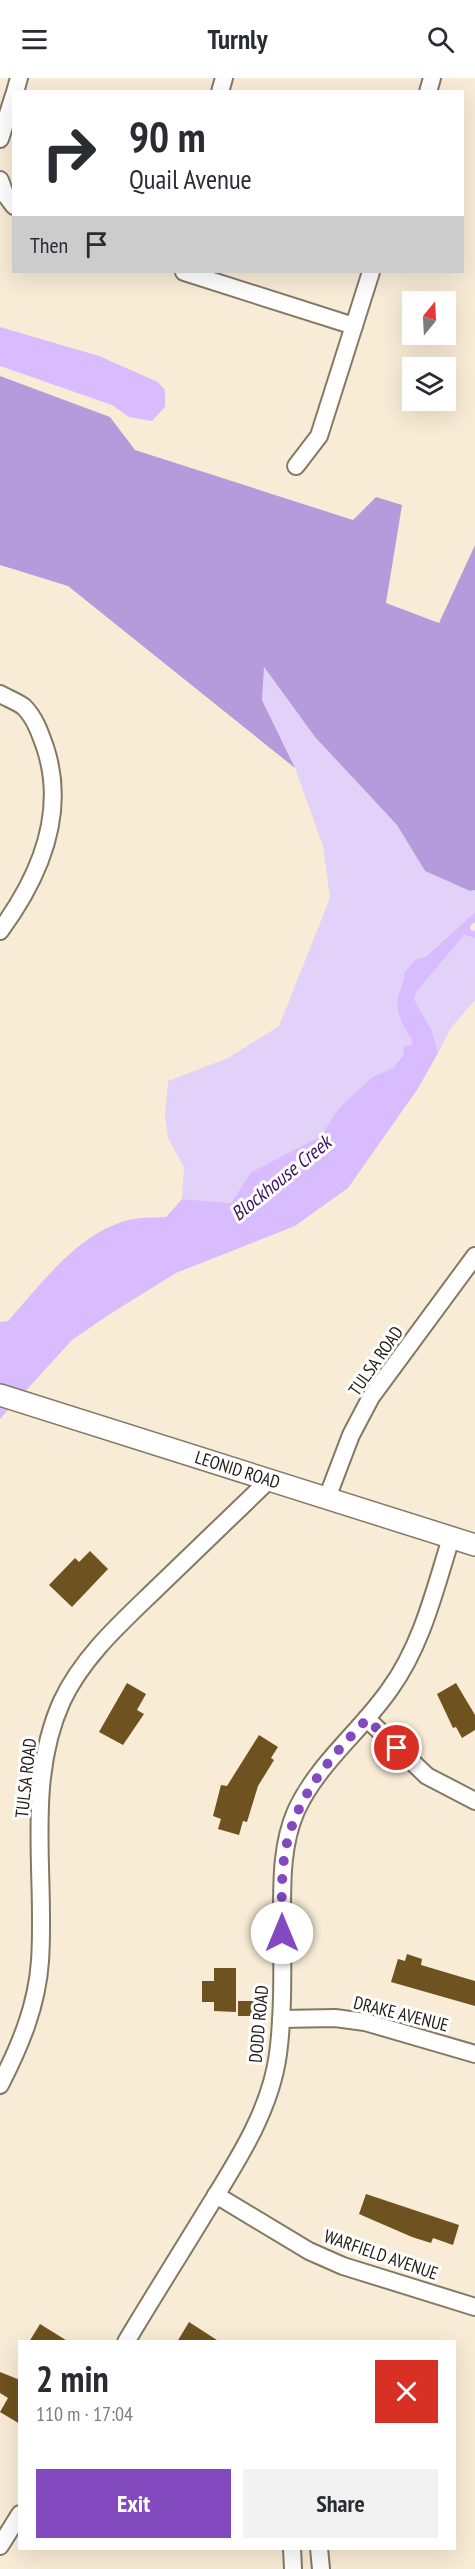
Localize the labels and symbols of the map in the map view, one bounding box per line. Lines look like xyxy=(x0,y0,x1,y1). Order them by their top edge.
north arrow xyxy=(402,291,456,345)
water label: Blockhouse Creek xyxy=(226,1128,338,1226)
street label: TULSA ROAD xyxy=(343,1321,408,1400)
street label: LEONID ROAD xyxy=(192,1445,283,1494)
pin xyxy=(371,1722,422,1773)
street label: TULSA ROAD xyxy=(10,1737,41,1819)
position arrow xyxy=(250,1901,314,1965)
street label: DODD ROAD xyxy=(244,1984,273,2064)
street label: DRAKE AVENUE xyxy=(351,1991,451,2036)
street label: WARFIELD AVENUE xyxy=(321,2224,441,2285)

